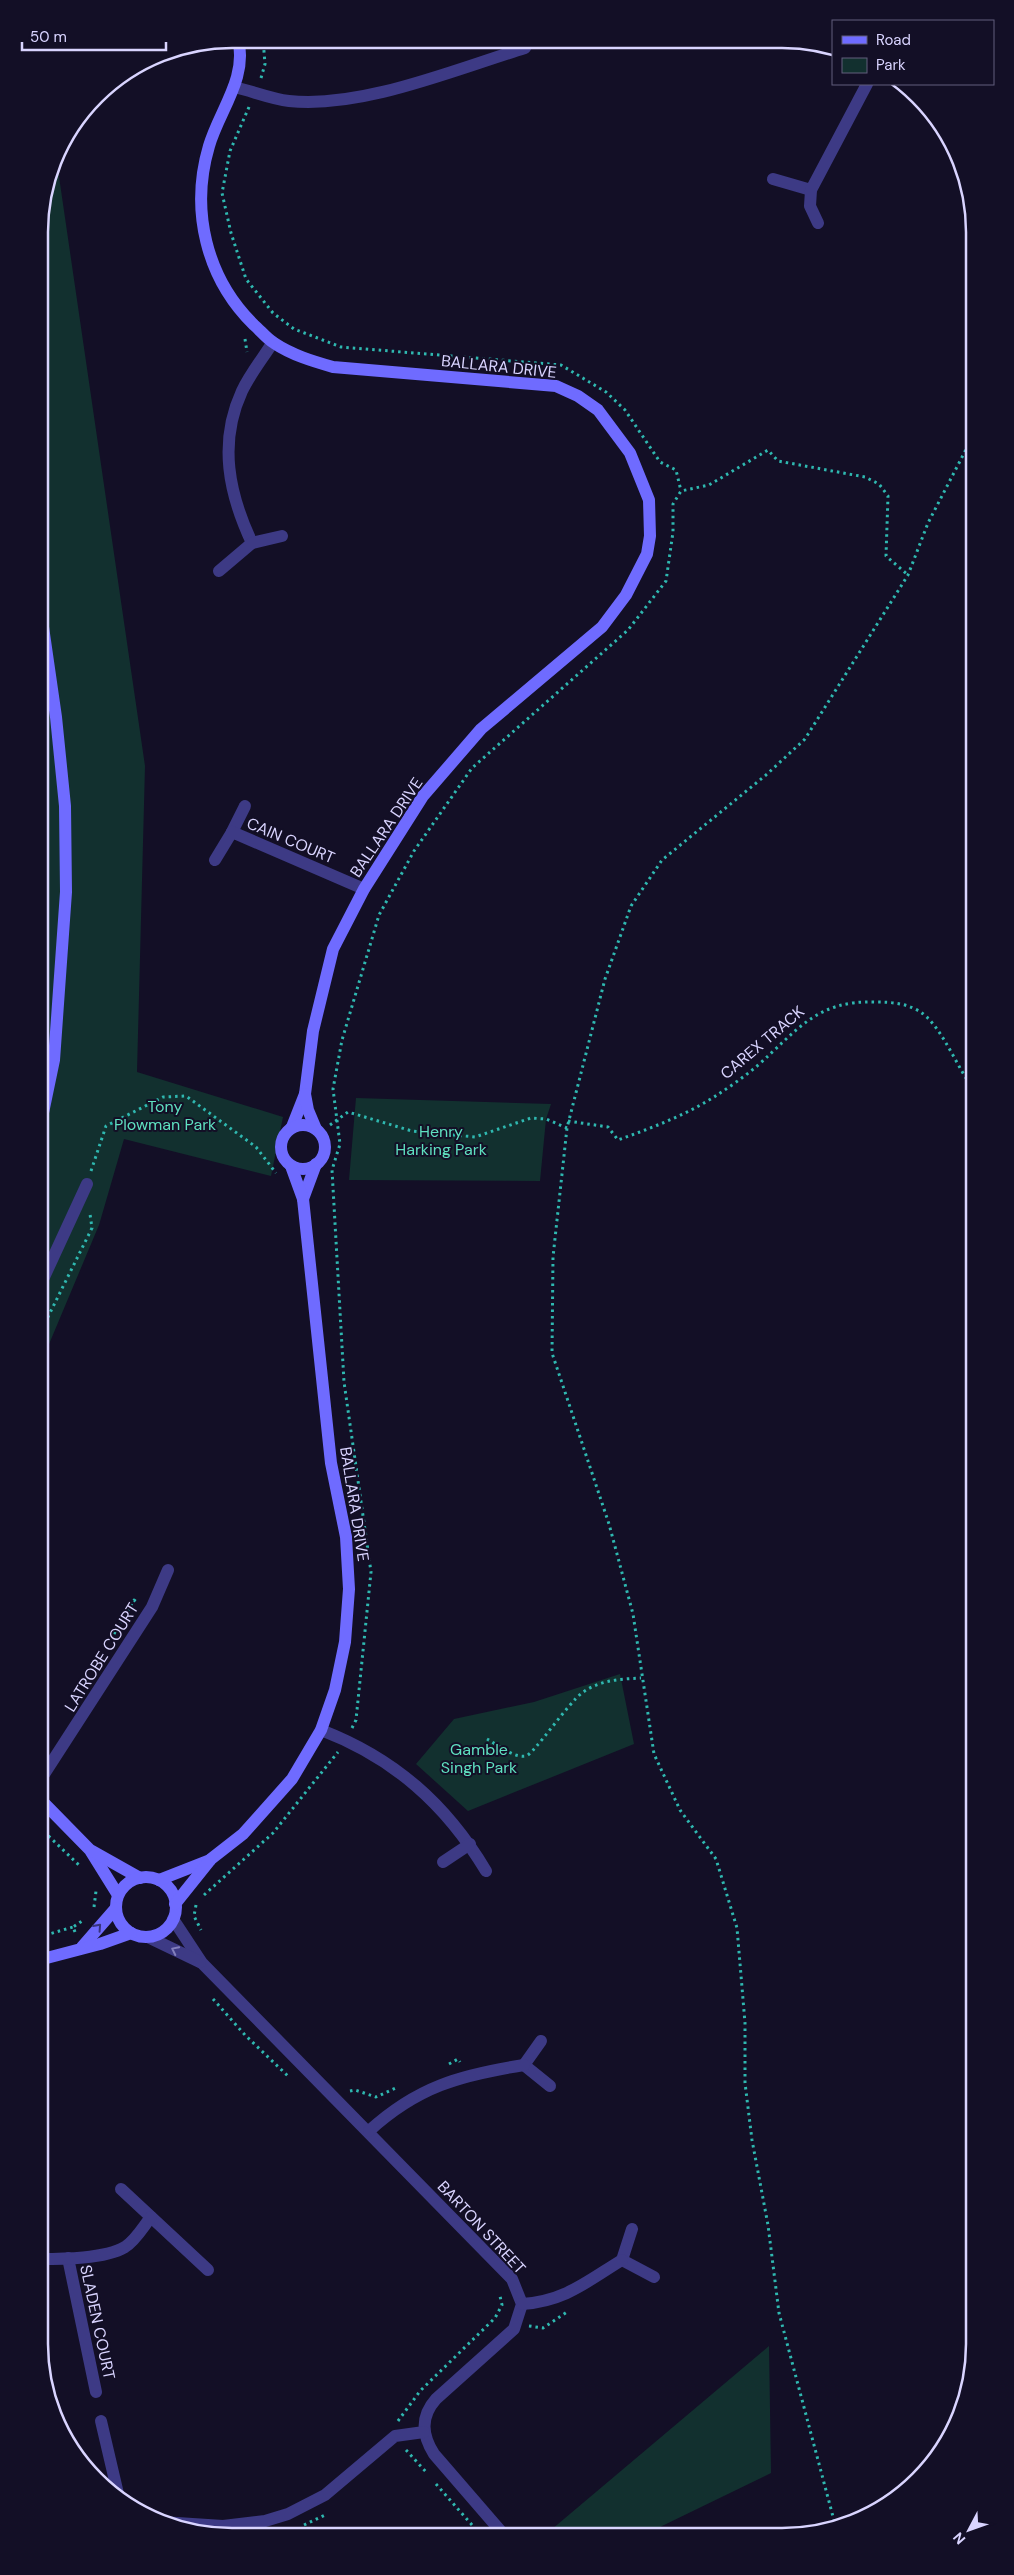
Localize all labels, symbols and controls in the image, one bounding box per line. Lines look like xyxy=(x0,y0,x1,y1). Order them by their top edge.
scale bar xyxy=(22,20,166,52)
legend xyxy=(832,20,994,85)
text: 50 m xyxy=(30,27,67,47)
text: Road xyxy=(876,30,911,50)
text: Park xyxy=(876,55,906,75)
street label: BALLARA DRIVE xyxy=(440,350,558,383)
street label: BALLARA DRIVE xyxy=(345,773,428,881)
street label: CAIN COURT xyxy=(244,812,338,868)
street label: CAREX TRACK xyxy=(716,1001,809,1084)
park label: Tony Plowman Park xyxy=(114,1096,216,1135)
park label: Henry Harking Park xyxy=(395,1121,487,1160)
street label: BALLARA DRIVE xyxy=(335,1445,374,1563)
street label: LATROBE COURT xyxy=(60,1599,143,1716)
park label: Gamble Singh Park xyxy=(441,1739,517,1778)
one-way arrow xyxy=(92,1924,101,1933)
one-way arrow xyxy=(171,1946,180,1956)
street label: BARTON STREET xyxy=(433,2176,530,2278)
street label: SLADEN COURT xyxy=(75,2263,120,2381)
north arrow xyxy=(944,2505,994,2555)
text: N xyxy=(949,2529,969,2548)

